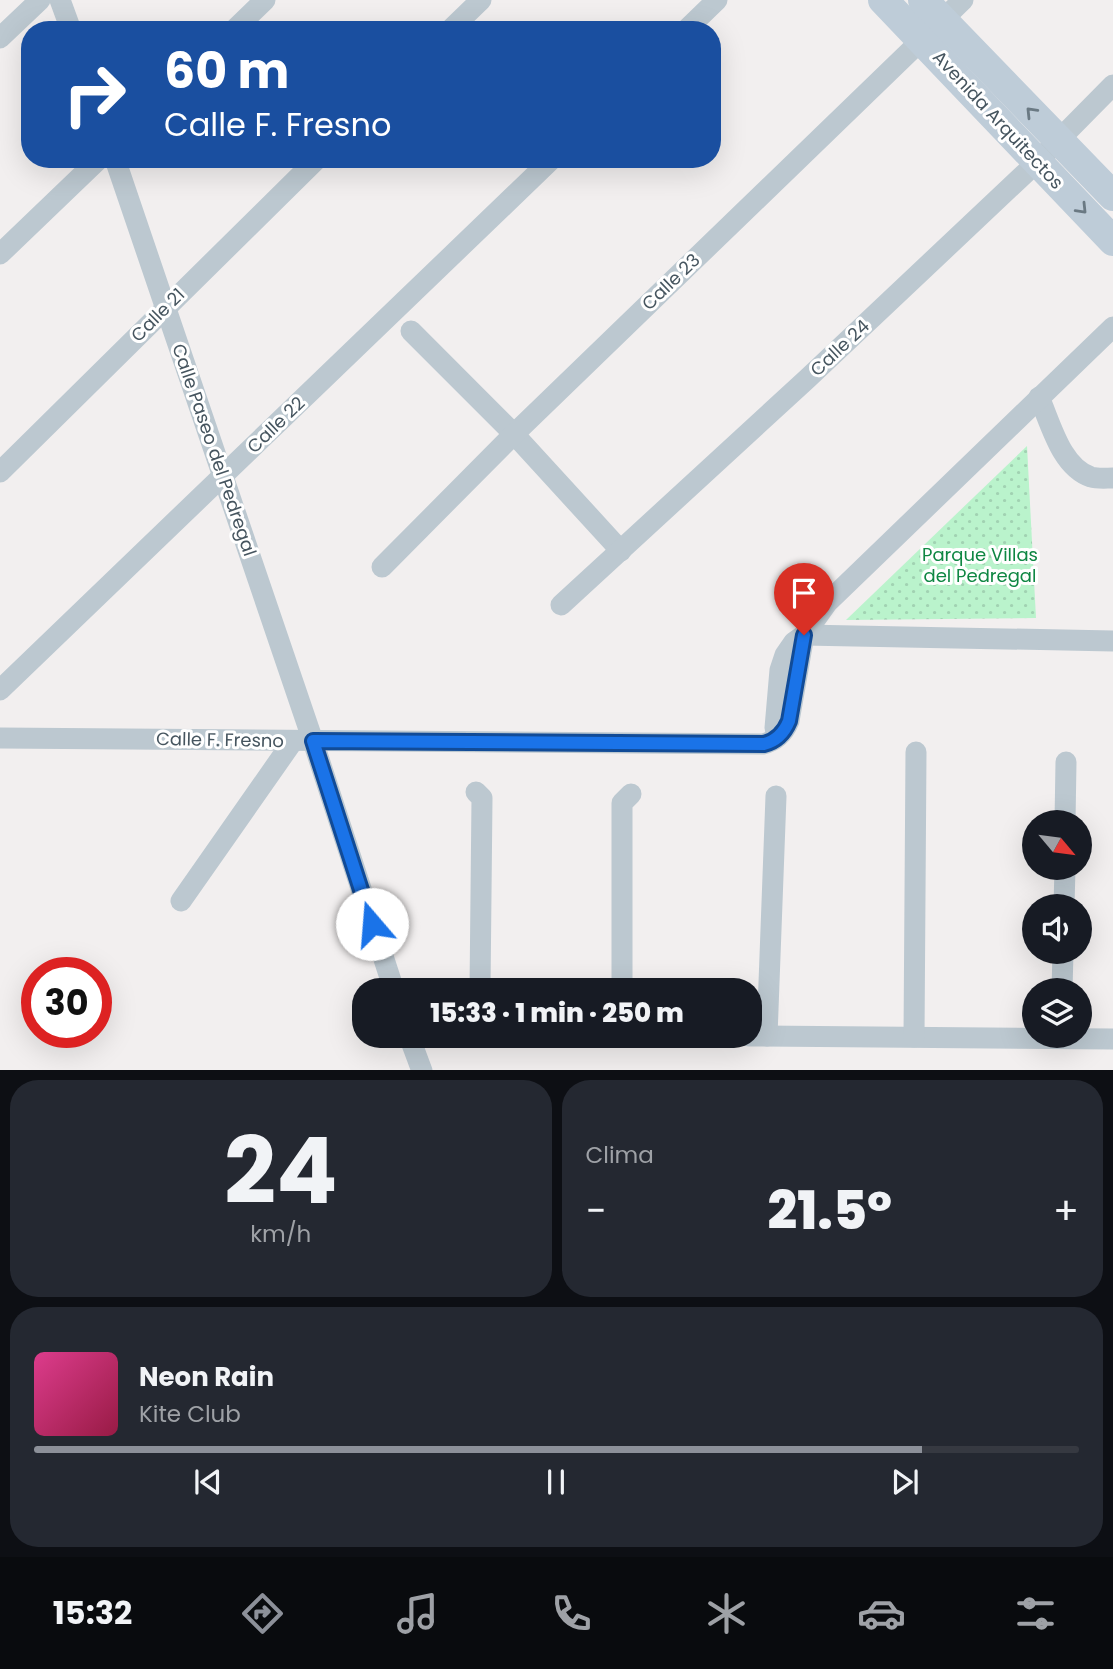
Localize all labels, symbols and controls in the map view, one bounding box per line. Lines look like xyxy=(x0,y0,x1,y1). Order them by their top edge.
text: 60 m xyxy=(164,37,289,105)
street label: Avenida Arquitectos xyxy=(927,45,1069,195)
icon: right xyxy=(49,49,140,140)
text: Calle F. Fresno xyxy=(164,102,391,147)
one-way arrow xyxy=(1027,107,1040,120)
one-way arrow xyxy=(1074,201,1087,214)
street label: Calle 23 xyxy=(636,248,705,316)
street label: Calle 21 xyxy=(125,282,190,347)
street label: Calle 24 xyxy=(805,314,875,382)
street label: Calle Paseo del Pedregal xyxy=(166,340,263,559)
street label: Calle 22 xyxy=(241,391,310,458)
park label: Parque Villas del Pedregal xyxy=(922,542,1038,588)
pin xyxy=(774,563,834,635)
icon: arrive xyxy=(785,574,823,612)
street label: Calle F. Fresno xyxy=(156,726,284,753)
north arrow xyxy=(1022,810,1092,880)
map controls xyxy=(1022,810,1092,1048)
position arrow xyxy=(335,887,409,961)
button: sound xyxy=(1022,894,1092,964)
speed limit sign: 30 xyxy=(21,957,112,1048)
button: layers xyxy=(1022,978,1092,1048)
text: 15:33 · 1 min · 250 m xyxy=(430,995,684,1031)
text: 24 xyxy=(224,1107,338,1235)
text: Clima xyxy=(586,1139,654,1171)
text: 21.5° xyxy=(768,1174,892,1247)
text: − xyxy=(586,1184,606,1237)
text: + xyxy=(1053,1184,1079,1237)
text: km/h xyxy=(250,1218,311,1250)
text: Neon Rain xyxy=(139,1359,274,1395)
text: Kite Club xyxy=(139,1398,241,1430)
icon: previous xyxy=(189,1463,227,1501)
icon: pause xyxy=(537,1463,575,1501)
icon: next xyxy=(886,1463,924,1501)
icon: directions xyxy=(238,1589,287,1638)
icon: music xyxy=(393,1589,442,1638)
icon: phone xyxy=(547,1589,596,1638)
icon: climate xyxy=(702,1589,751,1638)
icon: car xyxy=(857,1589,906,1638)
icon: filters xyxy=(1011,1589,1060,1638)
text: 15:32 xyxy=(53,1590,132,1635)

